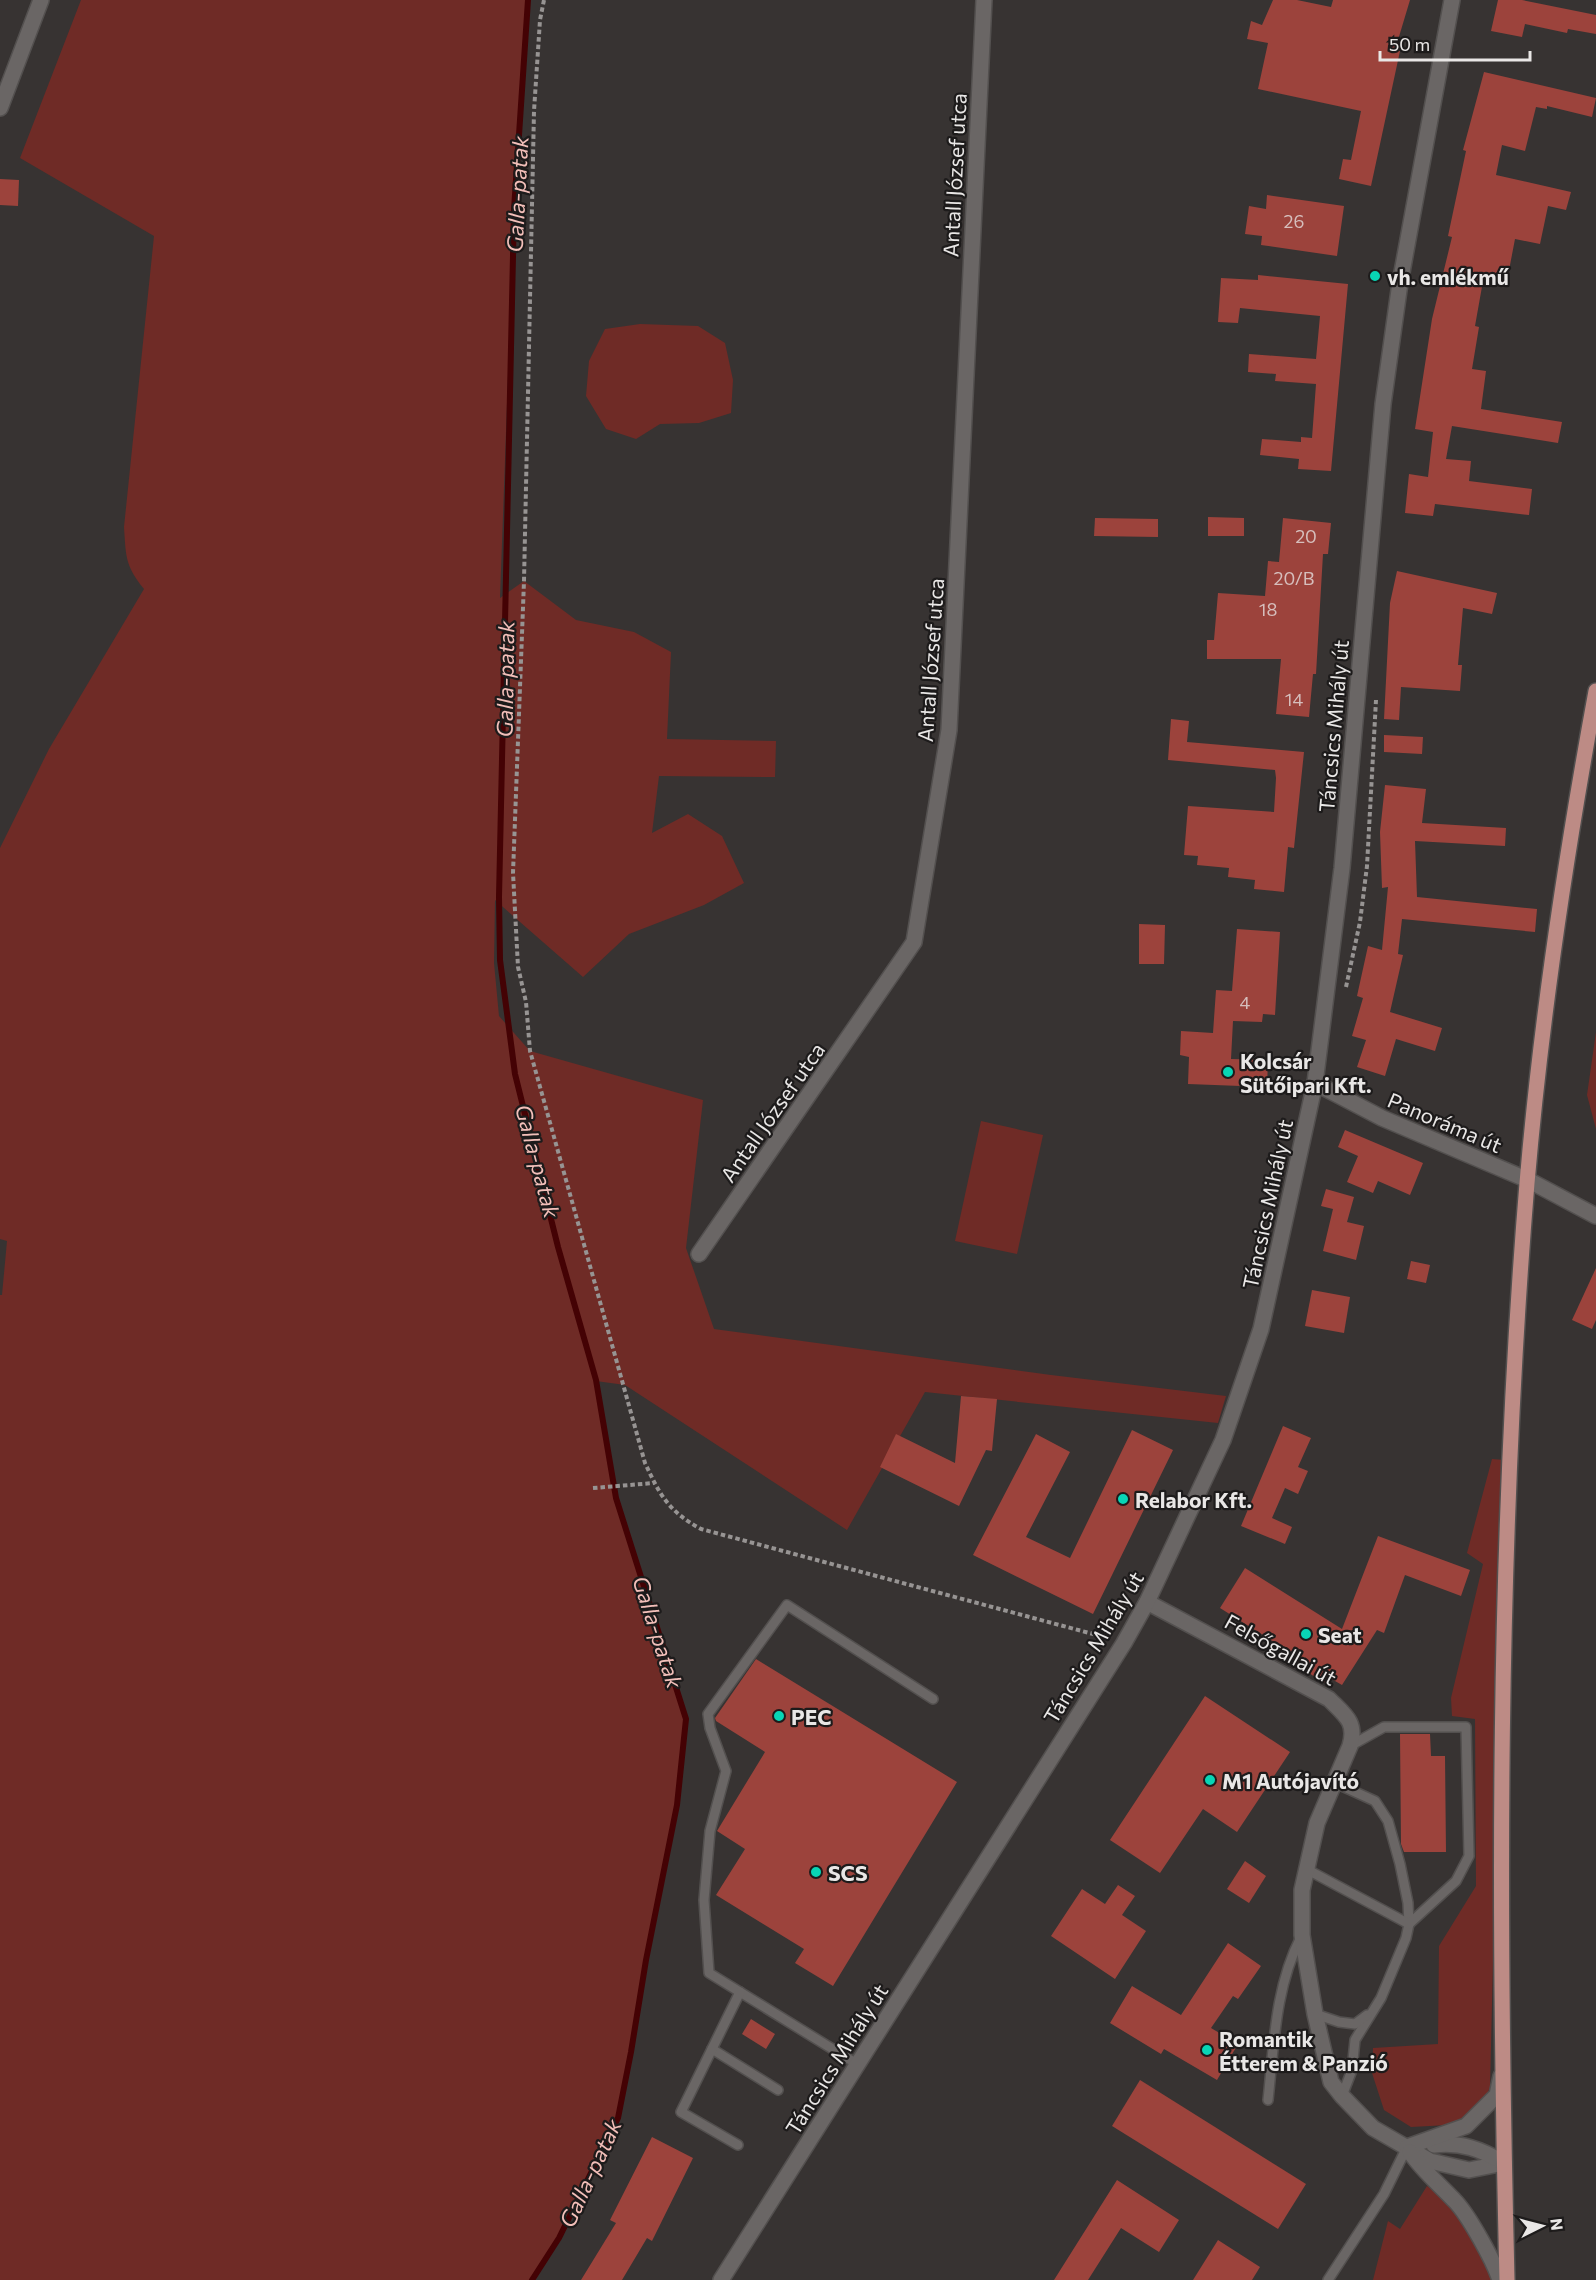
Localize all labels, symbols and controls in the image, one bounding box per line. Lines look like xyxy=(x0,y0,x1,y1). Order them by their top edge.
scale bar xyxy=(1380,24,1530,62)
text: 50 m xyxy=(1389,33,1430,55)
street label: Antall József utca xyxy=(937,92,971,258)
water label: Galla-patak xyxy=(500,134,534,253)
house number: 26 xyxy=(1284,210,1304,232)
place label: vh. emlékmű xyxy=(1387,264,1510,289)
marker: vh. emlékmű xyxy=(1368,269,1382,283)
house number: 20 xyxy=(1295,525,1317,547)
house number: 20/B xyxy=(1274,567,1314,589)
street label: Antall József utca xyxy=(912,577,948,743)
house number: 18 xyxy=(1259,598,1277,620)
water label: Galla-patak xyxy=(490,619,520,738)
street label: Táncsics Mihály út xyxy=(1313,639,1353,813)
house number: 14 xyxy=(1285,688,1303,710)
house number: 4 xyxy=(1240,991,1251,1013)
street label: Antall József utca xyxy=(715,1038,829,1186)
place label: Kolcsár Sütőipari Kft. xyxy=(1240,1048,1372,1097)
marker: Kolcsár Sütőipari Kft. xyxy=(1221,1065,1235,1079)
street label: Panoráma út xyxy=(1384,1087,1506,1157)
water label: Galla-patak xyxy=(510,1101,566,1222)
street label: Táncsics Mihály út xyxy=(1237,1117,1297,1291)
place label: Relabor Kft. xyxy=(1135,1487,1252,1512)
marker: Relabor Kft. xyxy=(1116,1492,1130,1506)
street label: Táncsics Mihály út xyxy=(1038,1566,1148,1728)
water label: Galla-patak xyxy=(627,1572,689,1693)
street label: Felsőgallai út xyxy=(1221,1608,1341,1690)
place label: Seat xyxy=(1318,1622,1362,1647)
marker: Seat xyxy=(1299,1627,1313,1641)
place label: PEC xyxy=(791,1704,832,1729)
marker: PEC xyxy=(772,1709,786,1723)
place label: M1 Autójavító xyxy=(1222,1768,1359,1793)
marker: M1 Autójavító xyxy=(1203,1773,1217,1787)
place label: SCS xyxy=(828,1860,868,1885)
marker: SCS xyxy=(809,1865,823,1879)
street label: Táncsics Mihály út xyxy=(780,1979,892,2139)
place label: Romantik Étterem & Panzió xyxy=(1219,2026,1388,2075)
marker: Romantik Étterem & Panzió xyxy=(1200,2043,1214,2057)
water label: Galla-patak xyxy=(553,2113,627,2232)
north arrow xyxy=(1512,2196,1572,2256)
text: N xyxy=(1547,2217,1567,2231)

